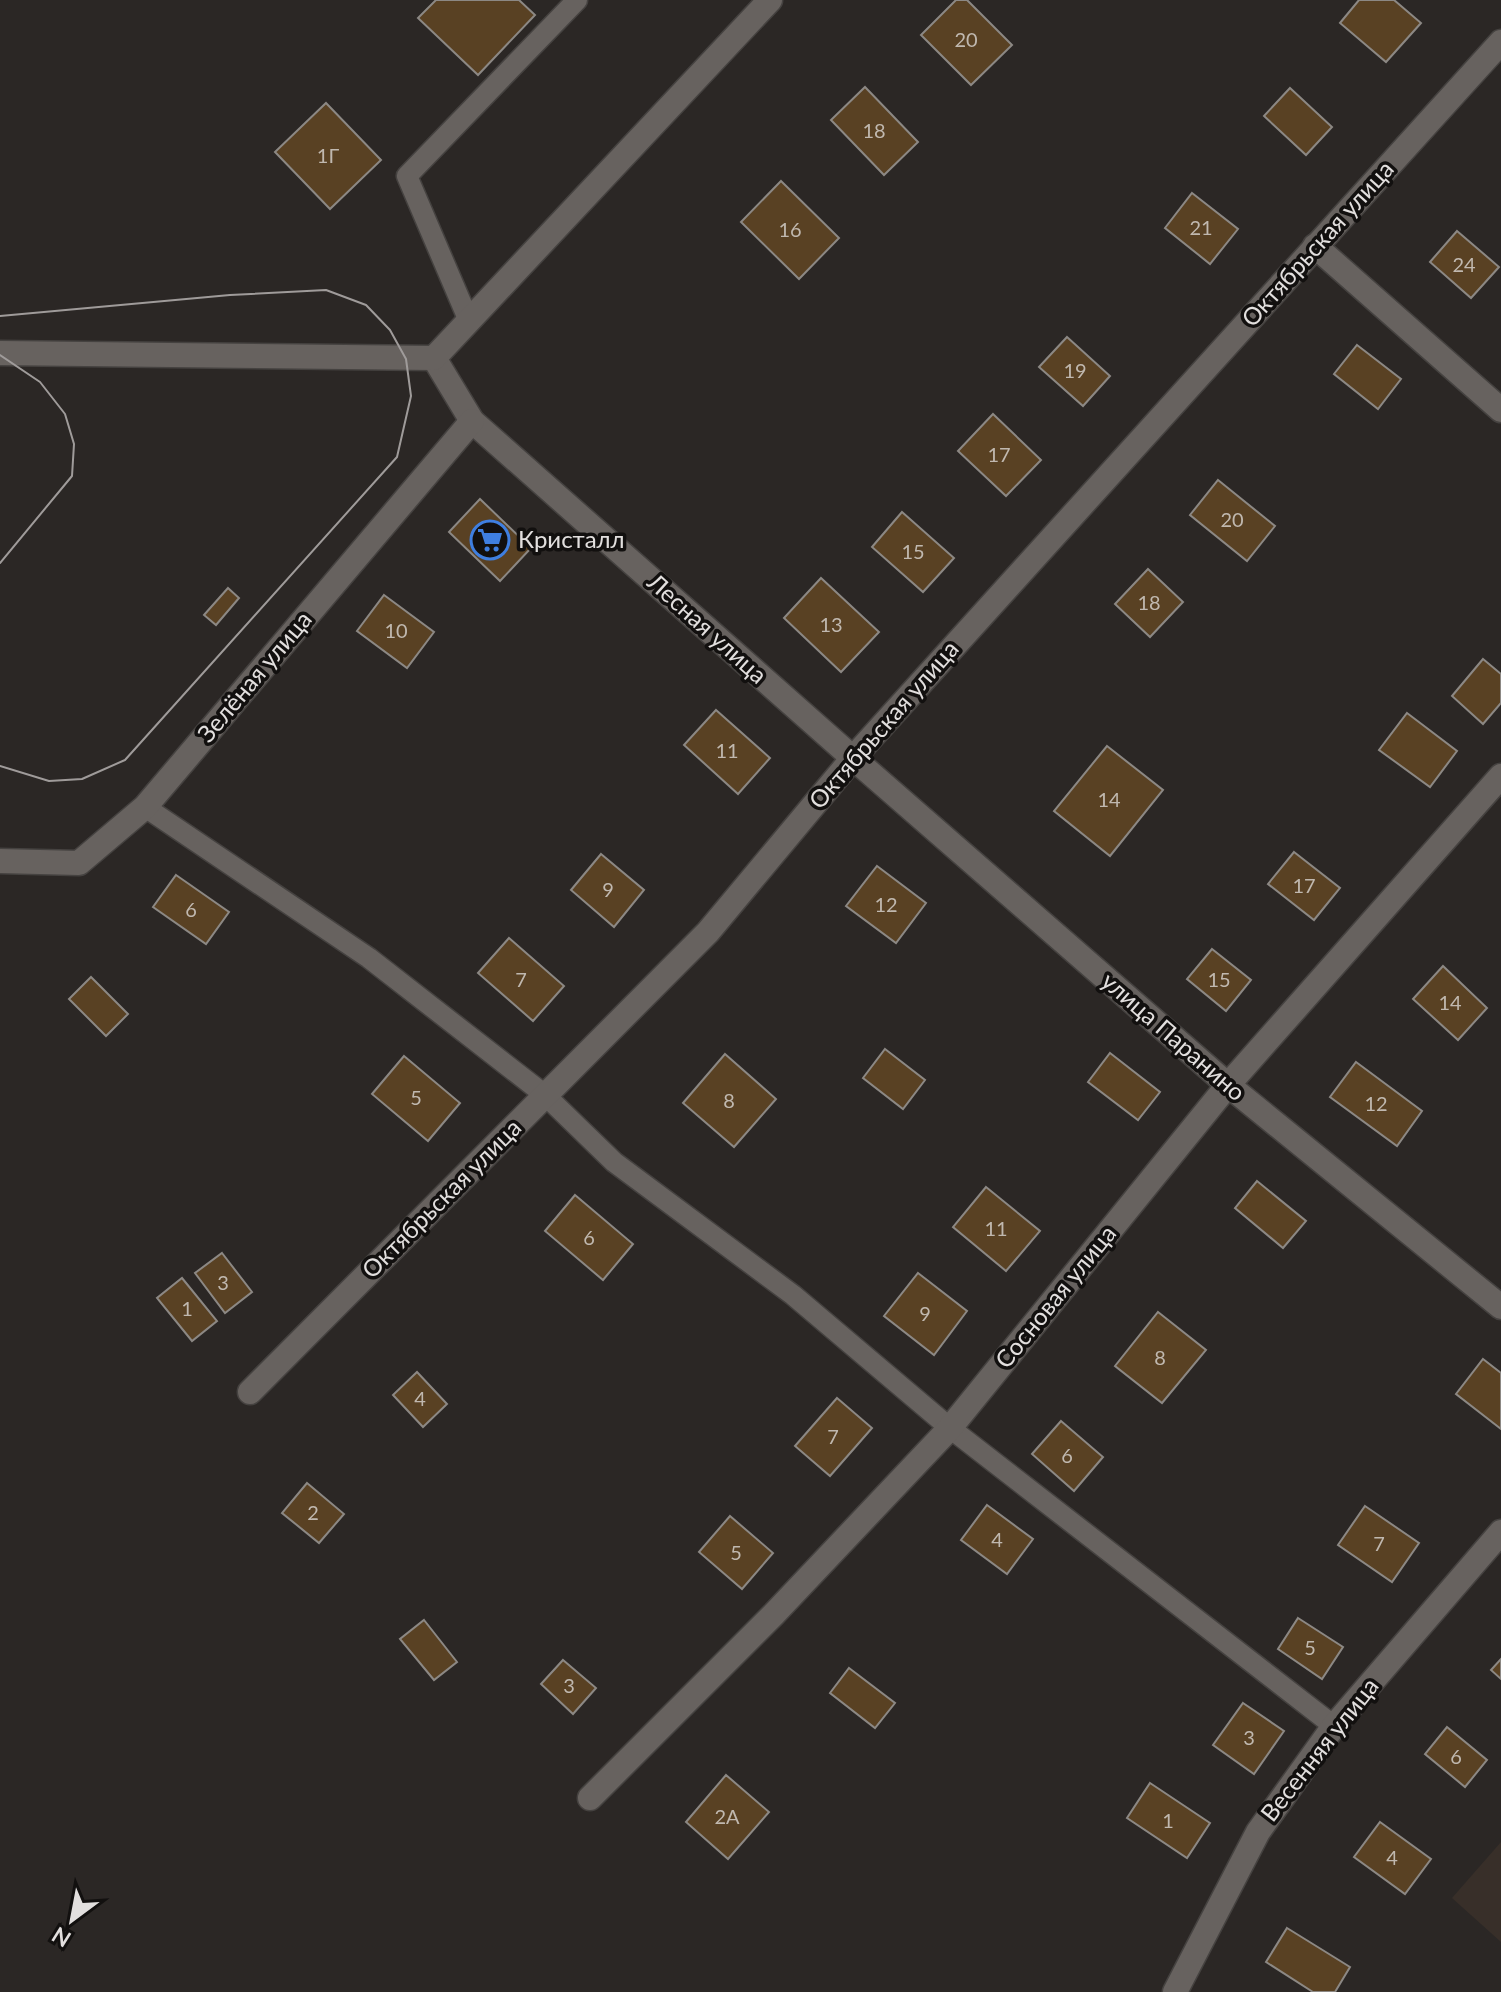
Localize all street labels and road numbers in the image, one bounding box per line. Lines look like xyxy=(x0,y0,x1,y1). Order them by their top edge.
street label: Октябрьская улица xyxy=(1235,154,1399,332)
street label: Лесная улица xyxy=(642,566,774,689)
street label: Зелёная улица xyxy=(191,605,317,747)
street label: Октябрьская улица xyxy=(802,634,964,814)
street label: улица Паранино xyxy=(1096,966,1252,1106)
street label: Октябрьская улица xyxy=(355,1112,527,1284)
street label: Сосновая улица xyxy=(988,1219,1121,1373)
street label: Весенняя улица xyxy=(1254,1671,1384,1827)

